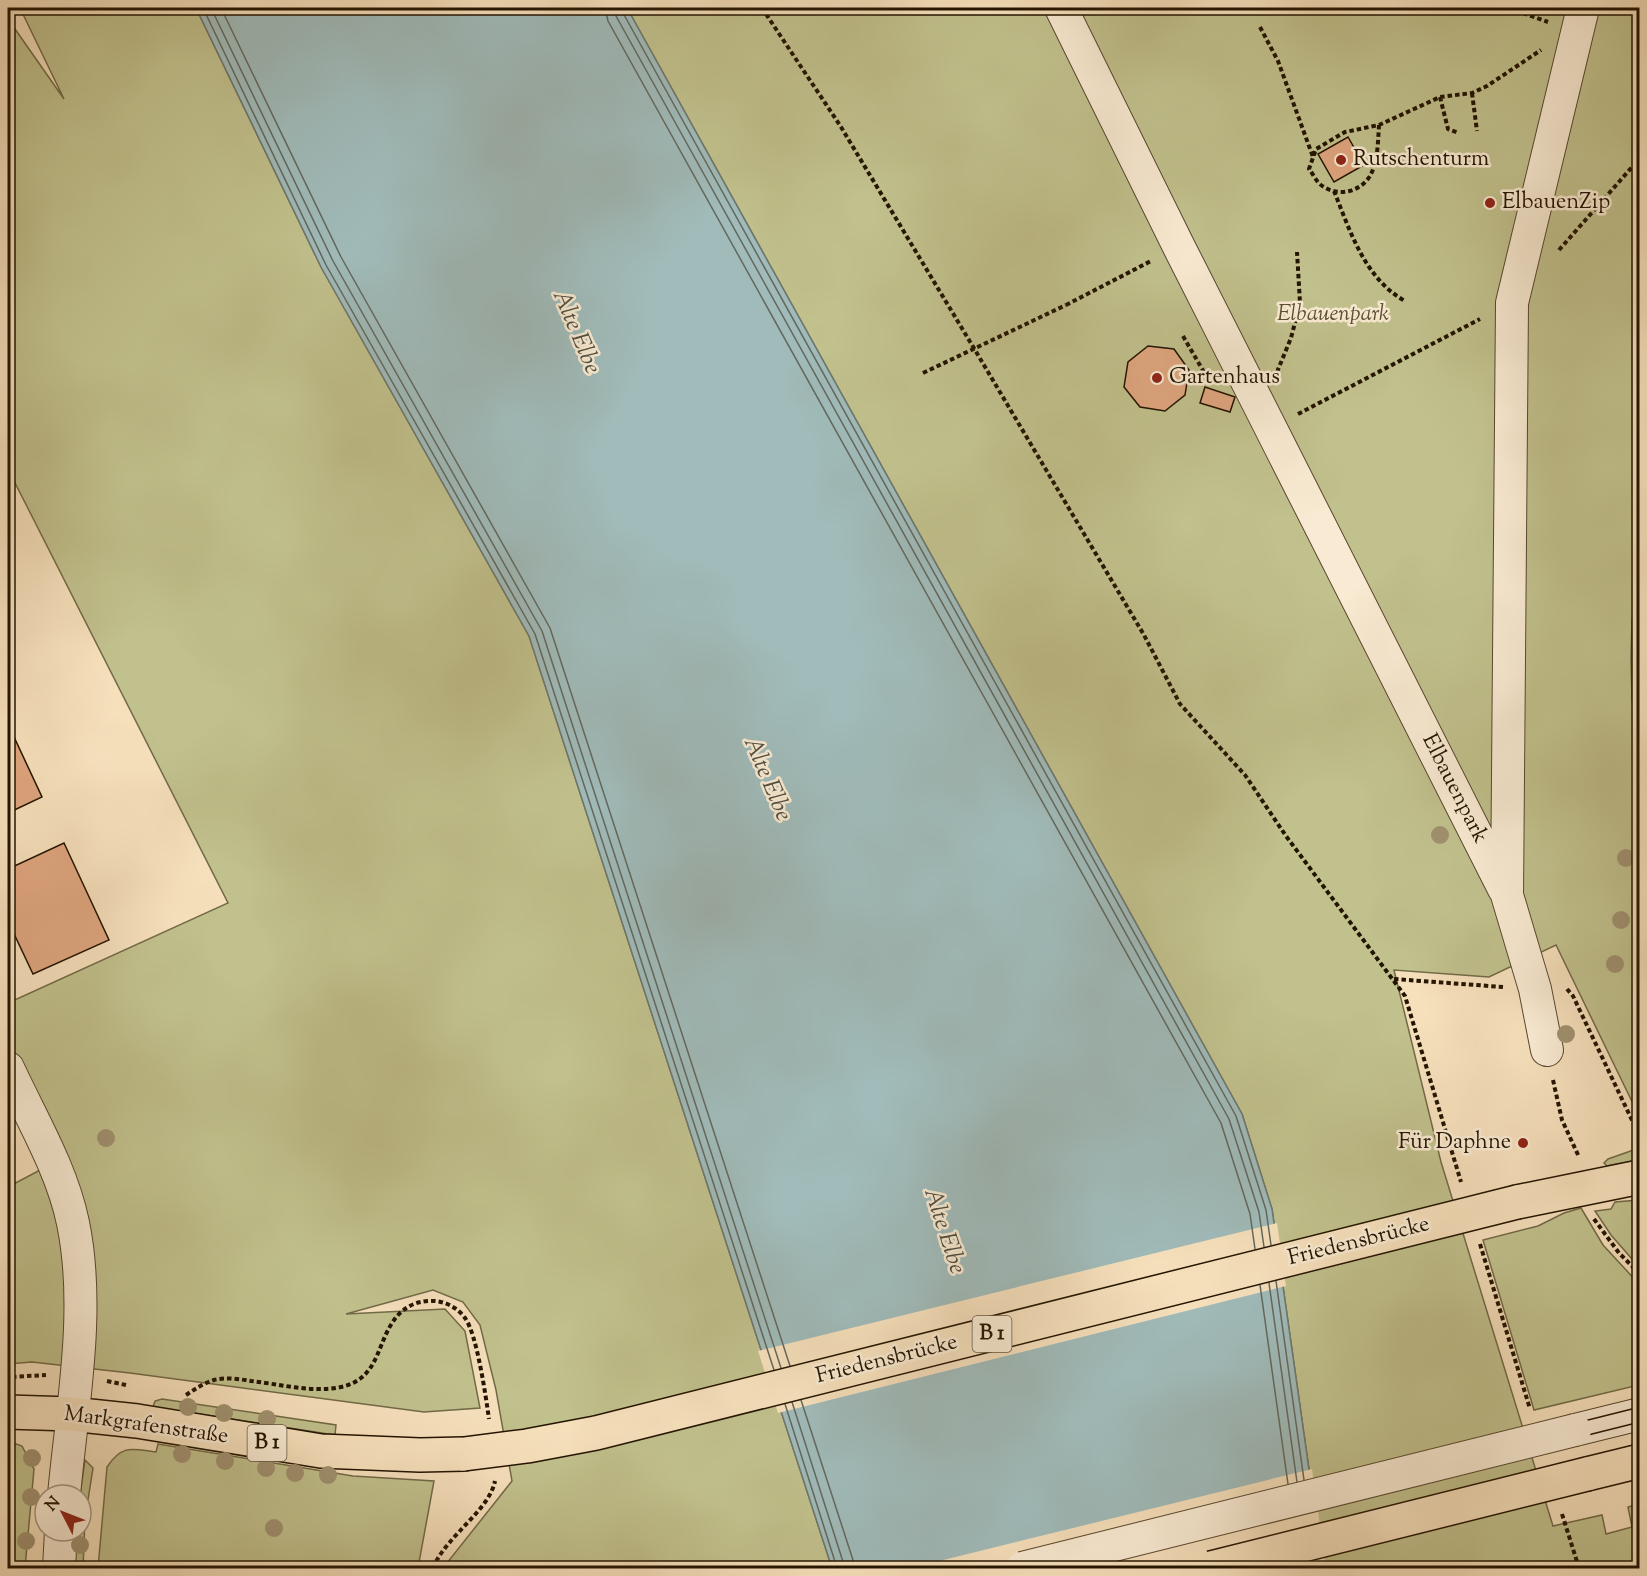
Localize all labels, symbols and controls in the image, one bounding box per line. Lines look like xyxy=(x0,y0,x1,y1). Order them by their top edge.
place label: Rutschenturm xyxy=(1353,144,1489,176)
marker: Rutschenturm xyxy=(1334,153,1348,167)
place label: ElbauenZip xyxy=(1502,187,1610,219)
marker: ElbauenZip xyxy=(1483,196,1497,210)
water label: Alte Elbe xyxy=(543,285,609,379)
park label: Elbauenpark xyxy=(1277,299,1389,331)
place label: Gartenhaus xyxy=(1169,362,1280,394)
marker: Gartenhaus xyxy=(1150,371,1164,385)
street label: Elbauenpark xyxy=(1413,729,1495,849)
water label: Alte Elbe xyxy=(734,732,800,826)
place label: Für Daphne xyxy=(1398,1127,1511,1159)
marker: Für Daphne xyxy=(1516,1136,1530,1150)
water label: Alte Elbe xyxy=(914,1184,974,1278)
street label: Friedensbrücke xyxy=(1285,1209,1433,1275)
road number: B 1 xyxy=(972,1316,1012,1352)
street label: Friedensbrücke xyxy=(813,1327,961,1393)
street label: Markgrafenstraße xyxy=(62,1399,230,1453)
road number: B 1 xyxy=(248,1425,286,1461)
north arrow xyxy=(33,1483,93,1543)
text: N xyxy=(41,1492,67,1517)

